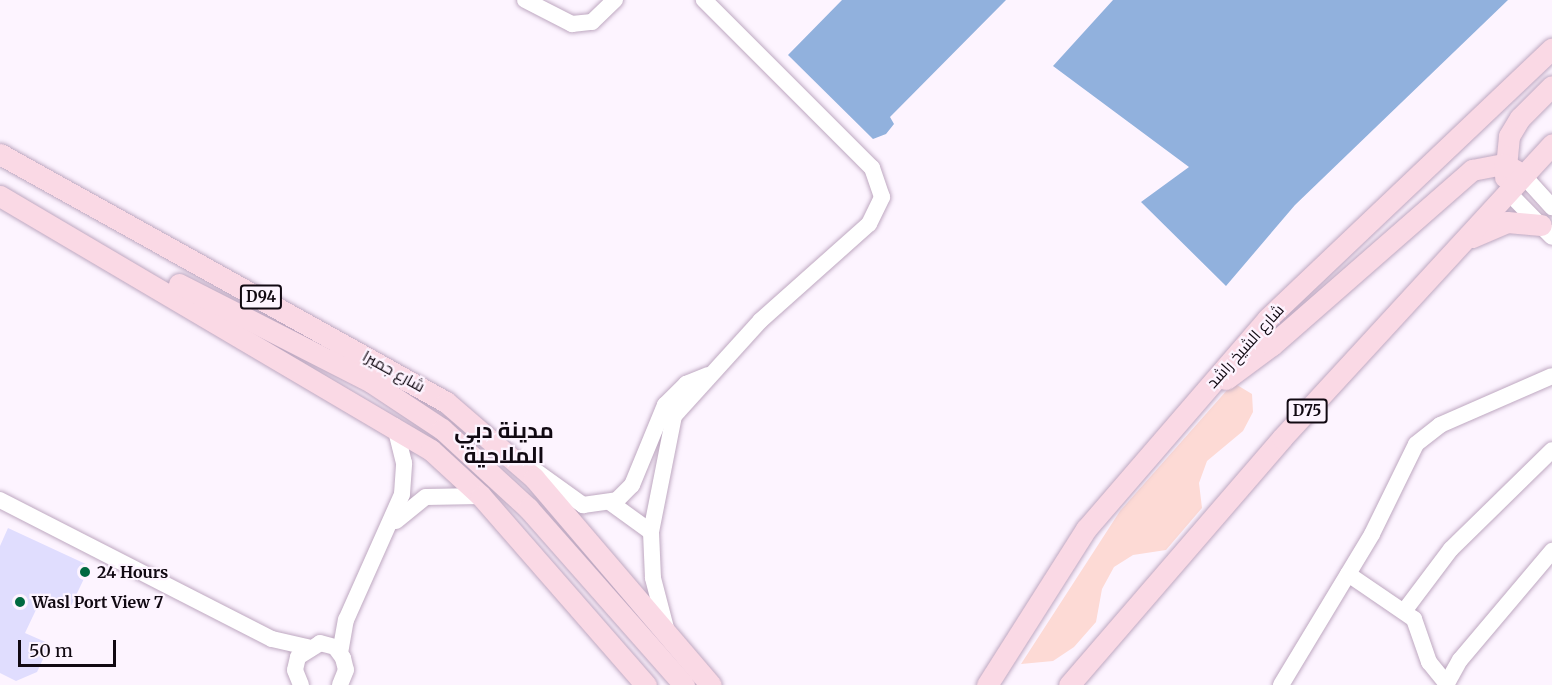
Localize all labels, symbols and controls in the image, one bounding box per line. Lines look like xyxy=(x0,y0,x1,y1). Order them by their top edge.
road number: D94 xyxy=(238,285,284,309)
street label: شارع الشيخ راشد xyxy=(1202,300,1288,392)
street label: شارع جميرا xyxy=(359,346,429,396)
road number: D75 xyxy=(1286,399,1328,423)
district label: مدينة دبي الملاحية xyxy=(454,417,554,469)
place label: 24 Hours xyxy=(97,562,168,582)
marker: 24 Hours xyxy=(78,565,92,579)
place label: Wasl Port View 7 xyxy=(32,592,163,612)
marker: Wasl Port View 7 xyxy=(13,595,27,609)
scale bar xyxy=(21,628,118,666)
text: 50 m xyxy=(29,639,73,662)

